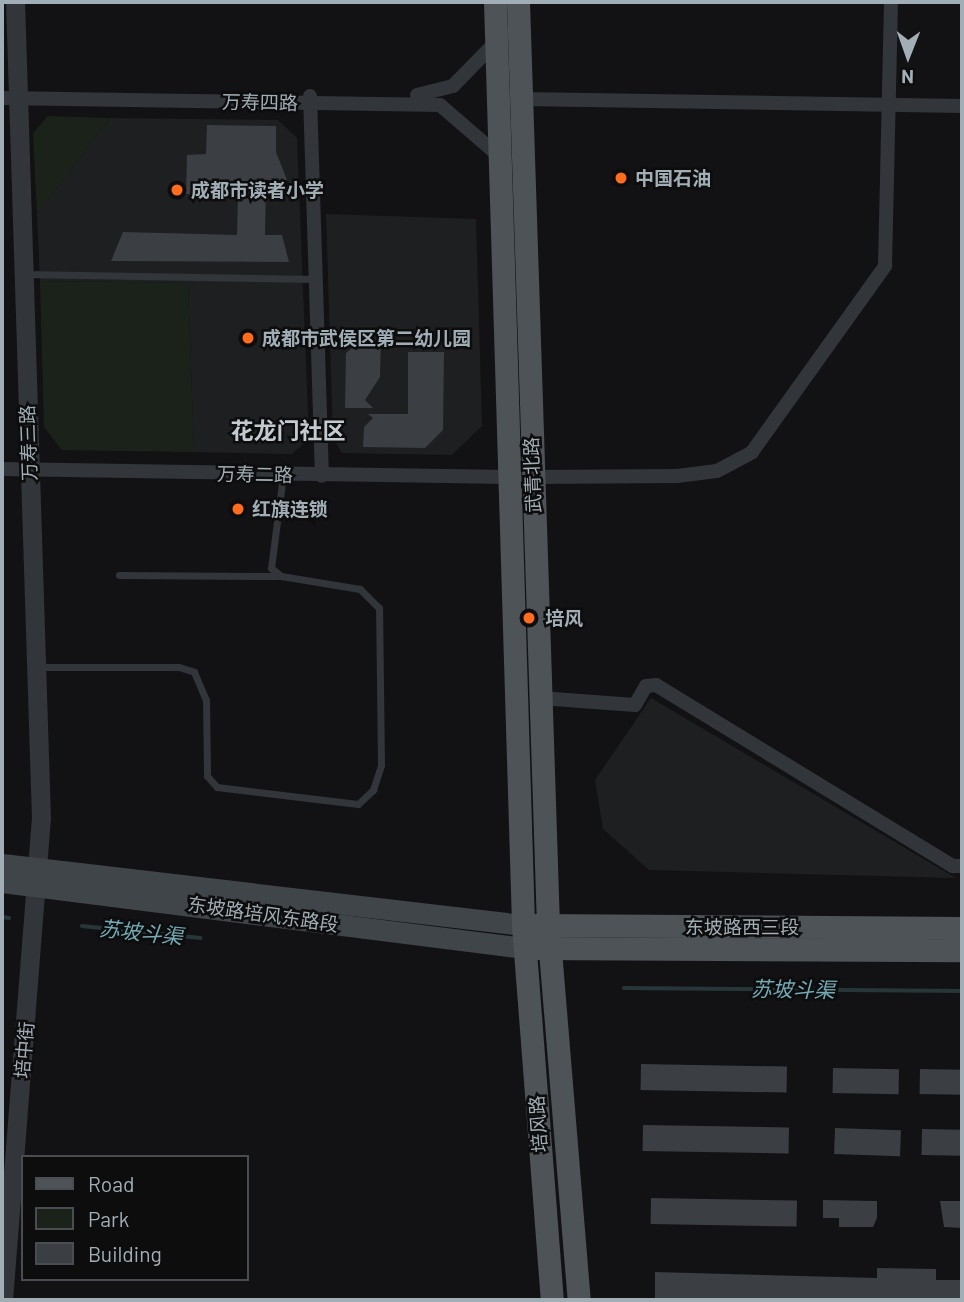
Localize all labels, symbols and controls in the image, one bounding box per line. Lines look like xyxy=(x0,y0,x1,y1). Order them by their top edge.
north arrow xyxy=(873,21,943,91)
text: N xyxy=(901,66,914,89)
street label: 万寿四路 xyxy=(222,90,298,114)
place label: 中国石油 xyxy=(635,167,711,189)
marker: 中国石油 xyxy=(613,170,629,186)
place label: 成都市读者小学 xyxy=(191,179,324,201)
marker: 成都市读者小学 xyxy=(169,182,185,198)
place label: 成都市武侯区第二幼儿园 xyxy=(262,327,471,349)
marker: 成都市武侯区第二幼儿园 xyxy=(240,330,256,346)
street label: 万寿三路 xyxy=(15,405,41,481)
district label: 花龙门社区 xyxy=(231,416,345,444)
street label: 武青北路 xyxy=(519,437,545,513)
street label: 万寿二路 xyxy=(217,462,293,486)
place label: 红旗连锁 xyxy=(252,498,328,520)
marker: 红旗连锁 xyxy=(230,501,246,517)
place label: 培风 xyxy=(545,607,583,629)
marker: 培风 xyxy=(519,608,539,628)
street label: 东坡路培风东路段 xyxy=(186,892,340,936)
water label: 苏坡斗渠 xyxy=(98,915,184,949)
street label: 东坡路西三段 xyxy=(685,916,799,938)
water label: 苏坡斗渠 xyxy=(751,976,835,1002)
street label: 培中街 xyxy=(10,1021,38,1079)
street label: 培风路 xyxy=(525,1095,551,1153)
legend xyxy=(21,1155,248,1281)
text: Road xyxy=(88,1171,134,1196)
text: Park xyxy=(88,1206,129,1231)
text: Building xyxy=(88,1241,162,1266)

